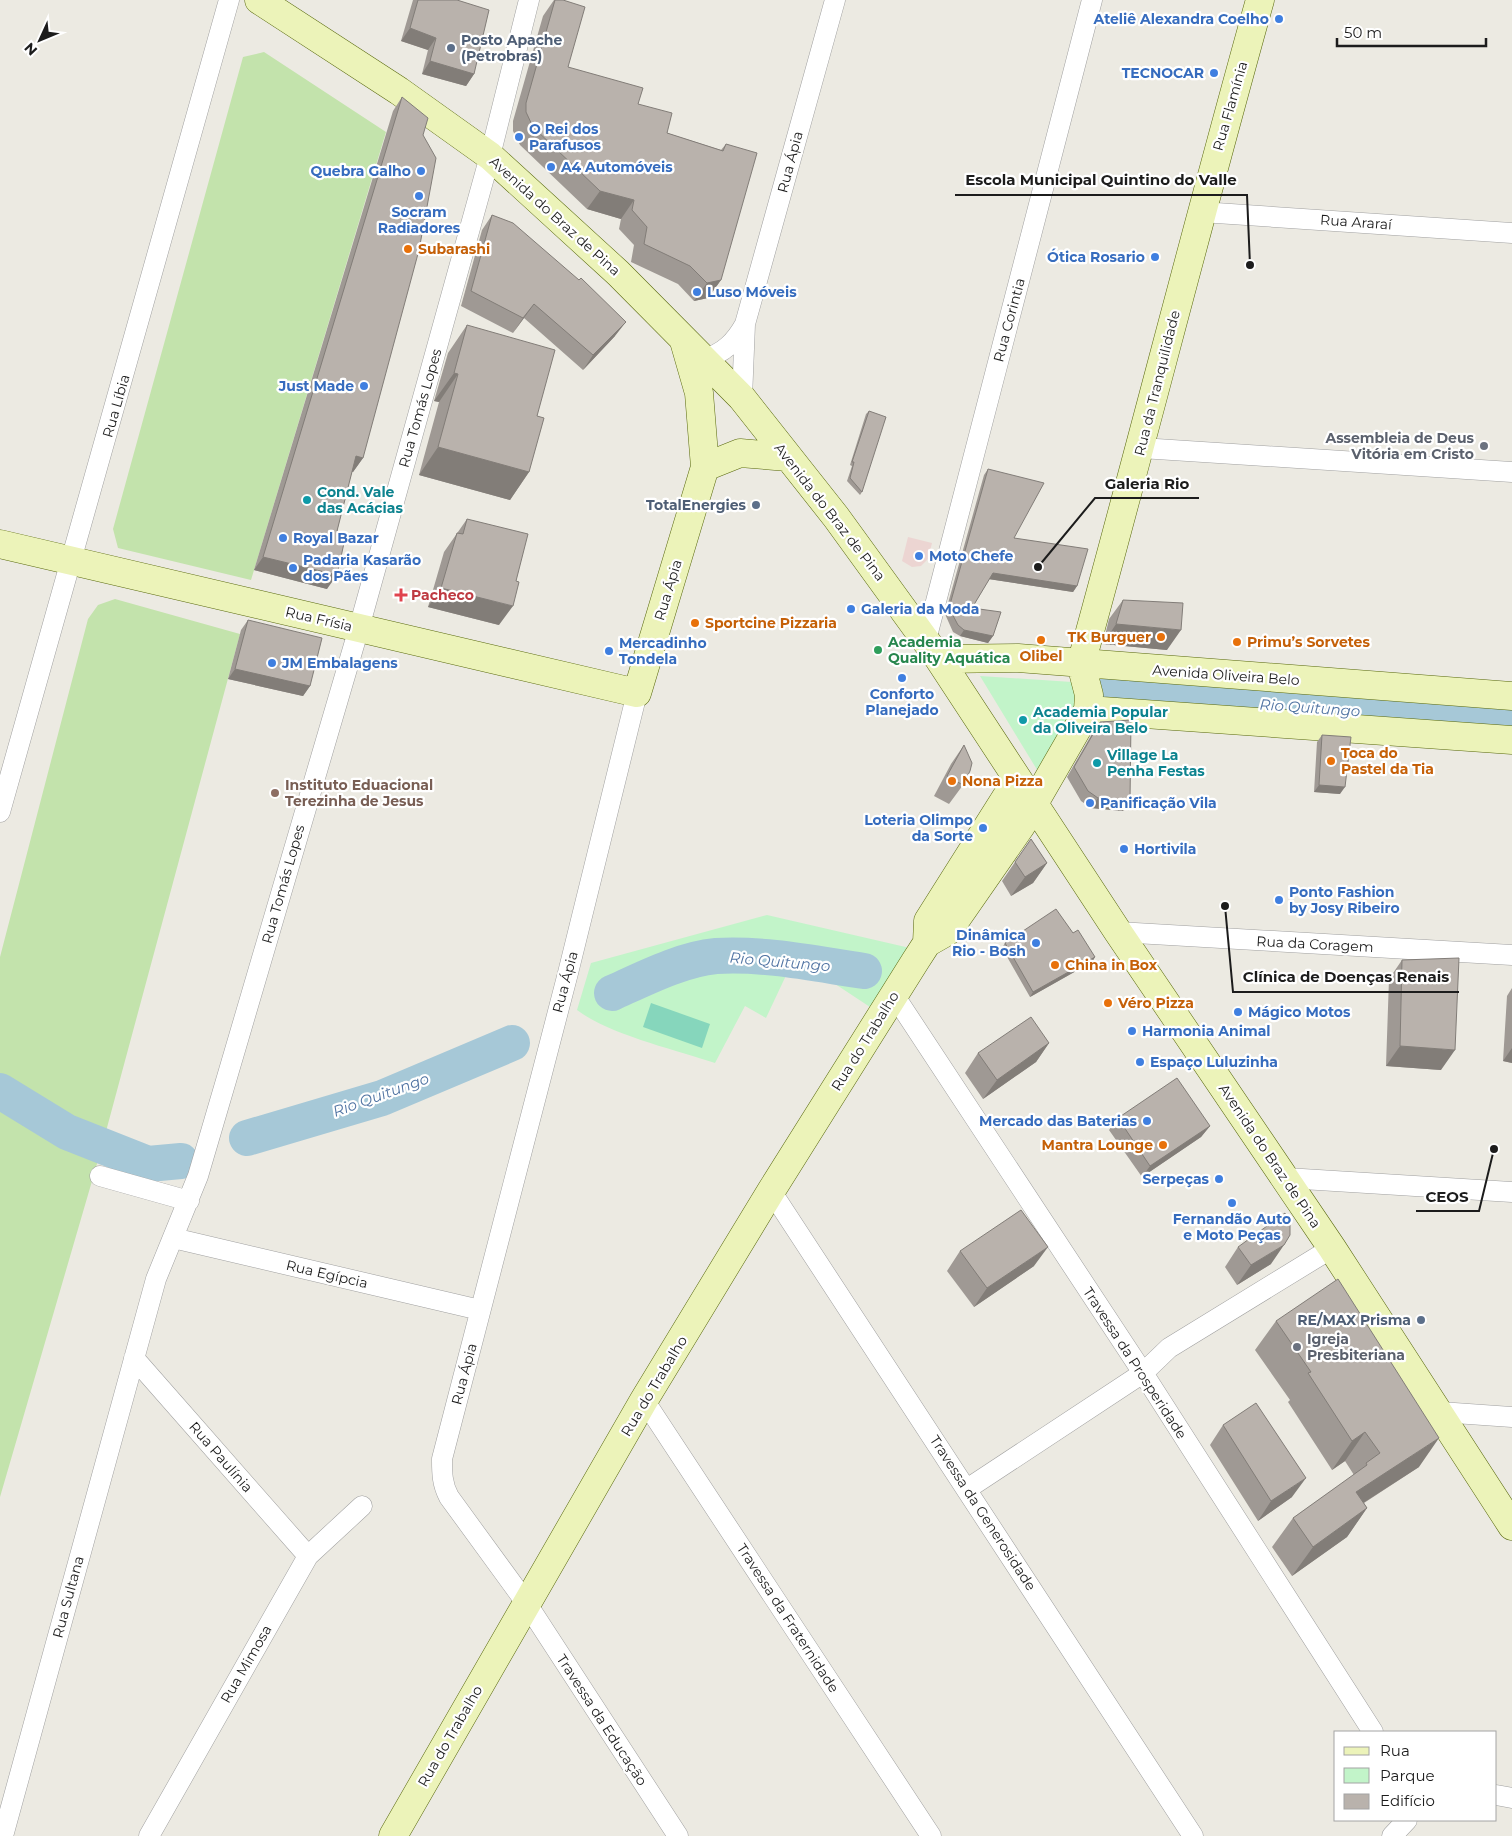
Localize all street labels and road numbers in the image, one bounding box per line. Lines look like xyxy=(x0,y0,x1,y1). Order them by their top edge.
street label: Rua Flamínia xyxy=(1209,59,1251,153)
street label: Rua Ápia xyxy=(773,129,807,195)
street label: Avenida do Braz de Pina xyxy=(486,152,624,280)
street label: Rua Araraí xyxy=(1320,211,1394,234)
street label: Rua Corintia xyxy=(989,276,1029,364)
street label: Rua da Tranquilidade xyxy=(1130,308,1184,458)
street label: Rua Tomás Lopes xyxy=(394,346,446,470)
street label: Rua Líbia xyxy=(98,372,134,440)
street label: Avenida do Braz de Pina xyxy=(771,440,889,584)
street label: Rua Ápia xyxy=(650,557,686,623)
street label: Rua Frísia xyxy=(284,603,354,635)
street label: Avenida Oliveira Belo xyxy=(1152,661,1300,689)
street label: Rua Tomás Lopes xyxy=(257,822,309,946)
street label: Rua da Coragem xyxy=(1256,932,1374,956)
street label: Rua Ápia xyxy=(548,949,582,1015)
street label: Rua do Trabalho xyxy=(827,988,903,1094)
street label: Avenida do Braz de Pina xyxy=(1215,1081,1325,1231)
street label: Rua Egípcia xyxy=(284,1256,370,1292)
street label: Travessa da Prosperidade xyxy=(1079,1284,1191,1442)
street label: Rua do Trabalho xyxy=(617,1332,691,1440)
street label: Rua Ápia xyxy=(447,1341,481,1407)
street label: Rua Paulínia xyxy=(185,1418,257,1496)
street label: Travessa da Generosidade xyxy=(926,1432,1040,1594)
street label: Travessa da Fraternidade xyxy=(733,1540,843,1696)
street label: Rua Sultana xyxy=(48,1554,88,1640)
street label: Rua Mimosa xyxy=(216,1622,276,1706)
street label: Travessa da Educação xyxy=(553,1651,651,1789)
street label: Rua do Trabalho xyxy=(414,1682,486,1790)

